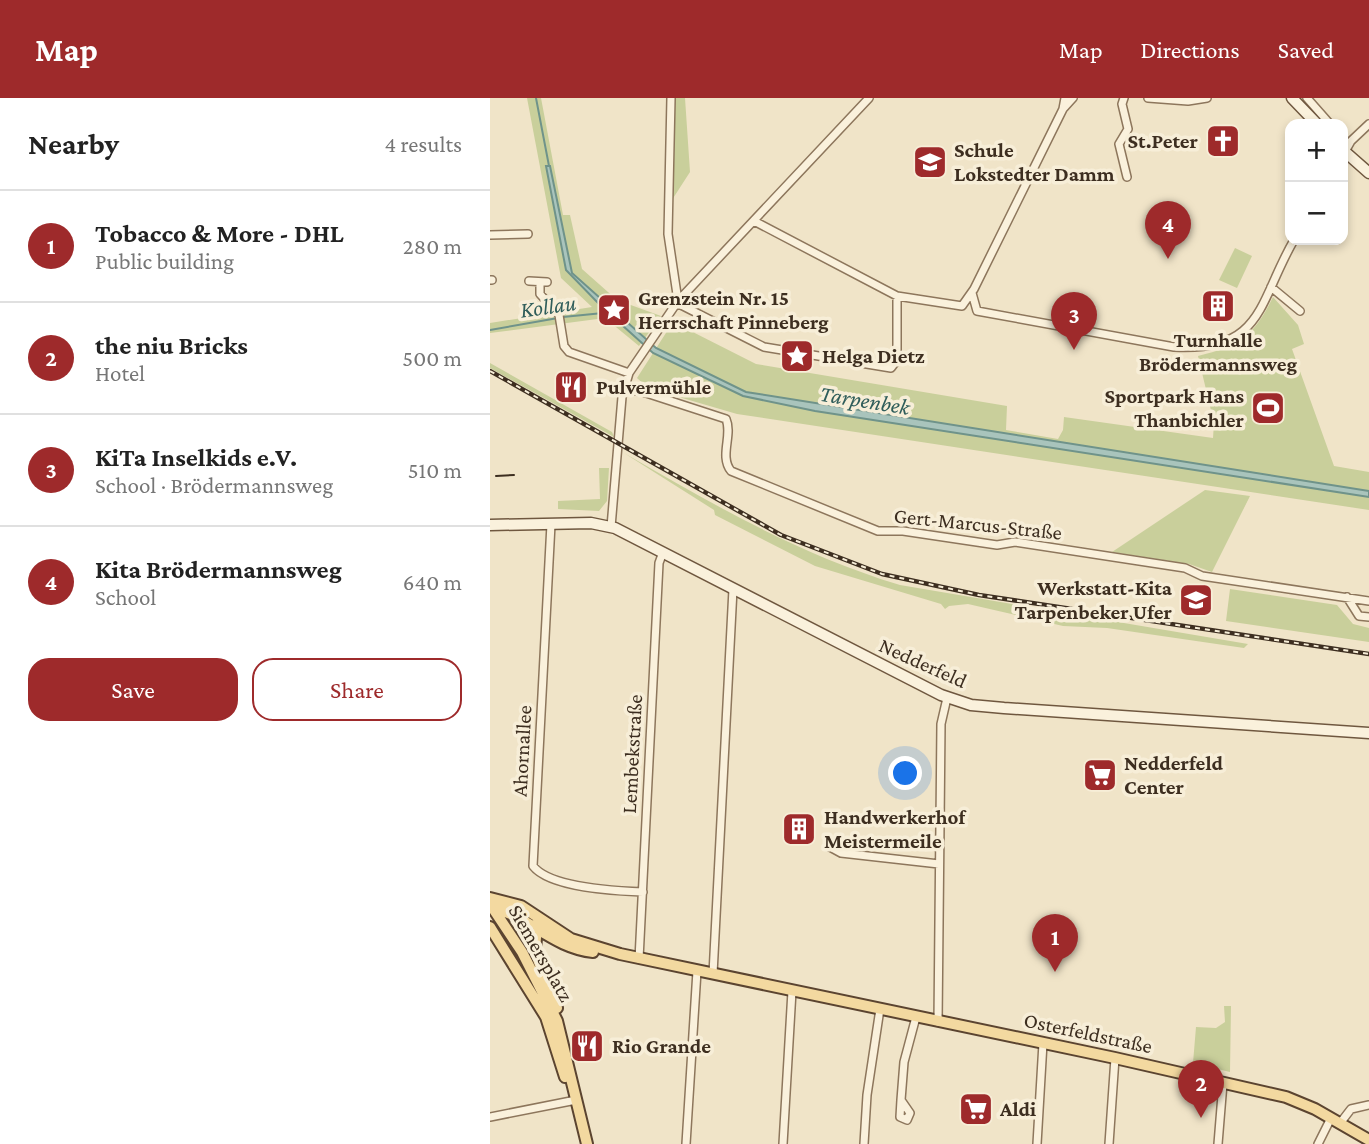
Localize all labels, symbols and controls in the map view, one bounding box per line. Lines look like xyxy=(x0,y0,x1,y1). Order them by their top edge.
text: Map xyxy=(35,31,98,68)
text: Map xyxy=(1059,36,1103,63)
text: Directions xyxy=(1141,36,1240,63)
text: Saved xyxy=(1278,36,1334,63)
map controls xyxy=(1285,119,1348,245)
button: + xyxy=(1285,119,1348,182)
church icon: St.Peter xyxy=(1204,122,1242,160)
text: Nearby xyxy=(28,127,119,160)
place label: St.Peter xyxy=(1128,129,1199,153)
text: 4 results xyxy=(384,131,462,157)
place label: Schule Lokstedter Damm xyxy=(954,138,1115,186)
school or university icon: Schule Lokstedter Damm xyxy=(911,143,949,181)
button: − xyxy=(1285,182,1348,245)
pin: 4 xyxy=(1145,201,1191,259)
text: Tobacco & More - DHL xyxy=(95,219,344,248)
text: 1 xyxy=(47,233,55,259)
text: 280 m xyxy=(403,233,462,259)
text: Public building xyxy=(95,248,234,274)
place label: Grenzstein Nr. 15 Herrschaft Pinneberg xyxy=(638,286,829,334)
building icon: Turnhalle Brödermannsweg xyxy=(1199,287,1237,325)
water label: Kollau xyxy=(518,289,578,323)
place icon: Grenzstein Nr. 15 Herrschaft Pinneberg xyxy=(595,291,633,329)
pin: 3 xyxy=(1051,292,1097,350)
place label: Turnhalle Brödermannsweg xyxy=(1139,328,1297,376)
text: the niu Bricks xyxy=(95,331,248,360)
place icon: Helga Dietz xyxy=(778,337,816,375)
place label: Helga Dietz xyxy=(822,344,925,368)
text: 2 xyxy=(45,345,57,371)
text: 500 m xyxy=(402,345,462,371)
text: Hotel xyxy=(95,360,145,386)
restaurant icon: Pulvermühle xyxy=(552,368,590,406)
place label: Pulvermühle xyxy=(596,375,712,399)
water label: Tarpenbek xyxy=(818,380,913,420)
place label: Sportpark Hans Thanbichler xyxy=(1104,384,1245,432)
sports icon: Sportpark Hans Thanbichler xyxy=(1249,389,1287,427)
text: KiTa Inselkids e.V. xyxy=(95,443,297,472)
text: 3 xyxy=(45,457,57,483)
text: 510 m xyxy=(408,457,462,483)
text: School · Brödermannsweg xyxy=(95,472,333,498)
street label: Gert-Marcus-Straße xyxy=(893,503,1063,545)
text: Kita Brödermannsweg xyxy=(95,555,342,584)
text: 4 xyxy=(45,569,57,595)
text: 640 m xyxy=(403,569,462,595)
place label: Werkstatt-Kita Tarpenbeker Ufer xyxy=(1014,576,1173,624)
school or university icon: Werkstatt-Kita Tarpenbeker Ufer xyxy=(1177,581,1215,619)
text: School xyxy=(95,584,156,610)
street label: Nedderfeld xyxy=(875,633,971,693)
button: Save xyxy=(28,658,238,721)
button: Share xyxy=(252,658,462,721)
street label: Lembekstraße xyxy=(617,694,647,814)
street label: Ahornallee xyxy=(508,705,536,797)
place label: Nedderfeld Center xyxy=(1124,751,1223,799)
your location xyxy=(888,756,922,790)
supermarket icon: Nedderfeld Center xyxy=(1081,756,1119,794)
place label: Handwerkerhof Meistermeile xyxy=(824,805,967,853)
building icon: Handwerkerhof Meistermeile xyxy=(780,810,818,848)
street label: Siemersplatz xyxy=(504,900,578,1006)
pin: 1 xyxy=(1032,914,1078,972)
street label: Osterfeldstraße xyxy=(1022,1008,1154,1058)
restaurant icon: Rio Grande xyxy=(568,1027,606,1065)
place label: Rio Grande xyxy=(612,1034,711,1058)
pin: 2 xyxy=(1178,1060,1224,1118)
supermarket icon: Aldi xyxy=(957,1090,995,1128)
place label: Aldi xyxy=(999,1097,1036,1121)

